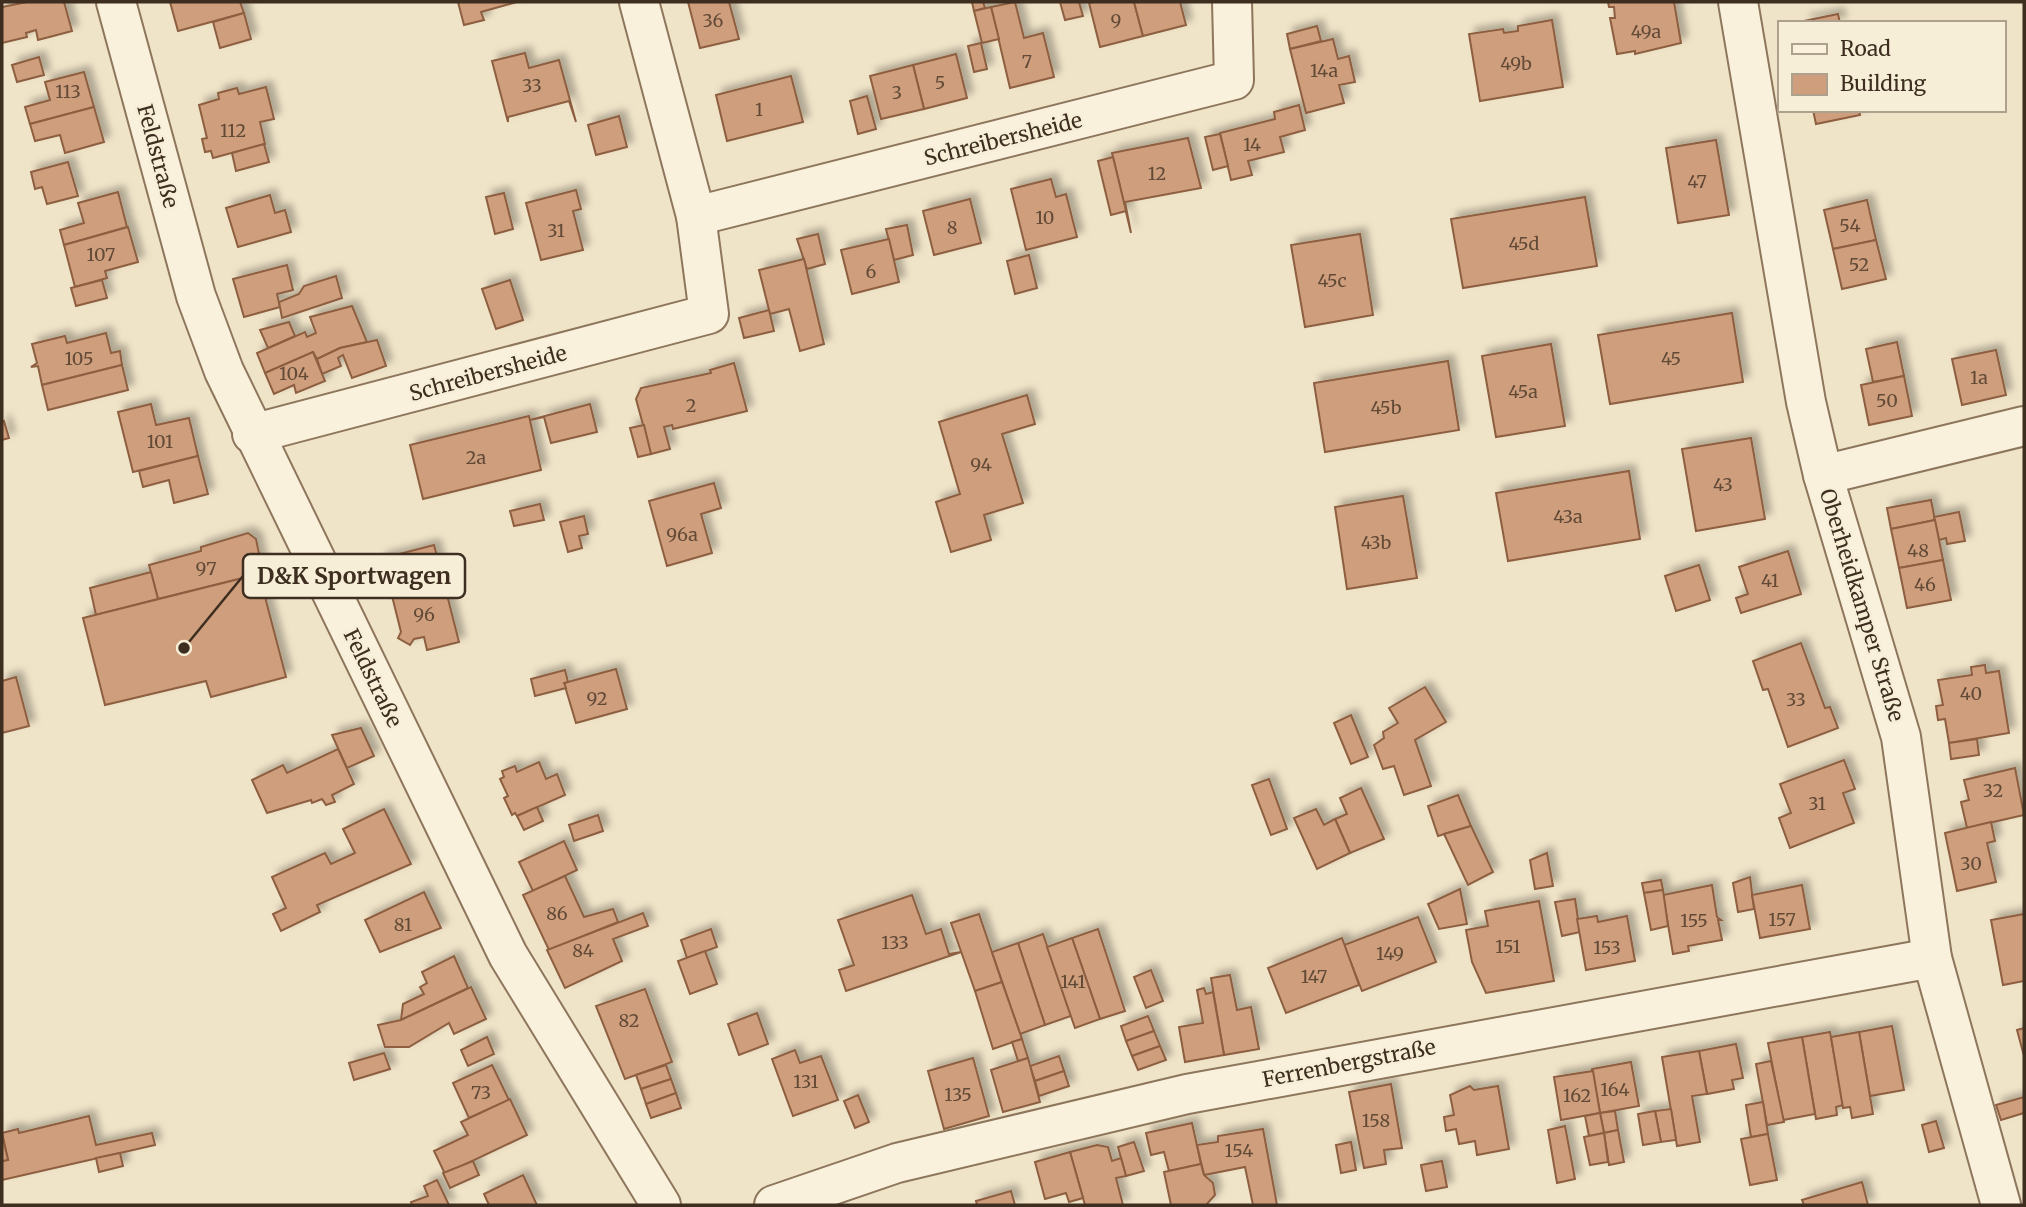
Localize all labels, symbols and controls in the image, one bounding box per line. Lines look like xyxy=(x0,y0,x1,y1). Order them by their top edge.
house number: 36 xyxy=(703,9,724,32)
house number: 9 xyxy=(1111,9,1121,32)
house number: 49a xyxy=(1631,20,1662,43)
legend xyxy=(1778,21,2005,112)
text: Road xyxy=(1840,35,1891,62)
house number: 7 xyxy=(1022,50,1032,73)
house number: 49b xyxy=(1500,52,1532,75)
house number: 14a xyxy=(1310,59,1338,82)
text: Building xyxy=(1840,70,1927,97)
house number: 5 xyxy=(935,71,945,94)
house number: 33 xyxy=(522,74,542,97)
house number: 113 xyxy=(55,80,81,103)
house number: 3 xyxy=(892,81,902,104)
house number: 1 xyxy=(755,98,763,121)
street label: Feldstraße xyxy=(131,101,185,211)
street label: Schreibersheide xyxy=(921,106,1085,172)
house number: 112 xyxy=(220,119,246,142)
house number: 14 xyxy=(1243,133,1261,156)
house number: 12 xyxy=(1148,162,1166,185)
house number: 47 xyxy=(1687,170,1707,193)
house number: 10 xyxy=(1036,206,1054,229)
house number: 54 xyxy=(1839,214,1861,237)
house number: 8 xyxy=(947,216,957,239)
house number: 31 xyxy=(547,219,565,242)
house number: 45d xyxy=(1509,232,1540,255)
house number: 107 xyxy=(87,243,115,266)
house number: 52 xyxy=(1849,253,1869,276)
house number: 6 xyxy=(866,260,877,283)
house number: 45c xyxy=(1317,269,1347,292)
street label: Schreibersheide xyxy=(406,339,570,407)
house number: 105 xyxy=(64,347,94,370)
house number: 45 xyxy=(1661,347,1681,370)
house number: 104 xyxy=(279,362,309,385)
house number: 1a xyxy=(1970,366,1988,389)
house number: 45a xyxy=(1508,380,1538,403)
house number: 50 xyxy=(1876,389,1898,412)
house number: 2 xyxy=(686,394,696,417)
house number: 45b xyxy=(1371,396,1402,419)
house number: 101 xyxy=(147,430,173,453)
house number: 2a xyxy=(466,446,487,469)
house number: 94 xyxy=(970,453,992,476)
house number: 43 xyxy=(1713,473,1733,496)
street label: Oberheidkamper Straße xyxy=(1814,485,1910,725)
house number: 43a xyxy=(1553,505,1583,528)
house number: 96a xyxy=(666,523,698,546)
house number: 43b xyxy=(1361,531,1391,554)
house number: 48 xyxy=(1907,539,1929,562)
callout: D&K Sportwagen xyxy=(243,554,465,598)
house number: 97 xyxy=(196,557,216,580)
text: D&K Sportwagen xyxy=(257,561,452,590)
house number: 41 xyxy=(1761,569,1779,592)
house number: 46 xyxy=(1914,573,1936,596)
house number: 96 xyxy=(413,603,435,626)
street label: Feldstraße xyxy=(338,624,408,732)
house number: 40 xyxy=(1960,682,1982,705)
house number: 92 xyxy=(586,687,608,710)
house number: 33 xyxy=(1786,688,1806,711)
house number: 32 xyxy=(1983,779,2003,802)
house number: 31 xyxy=(1808,792,1826,815)
house number: 30 xyxy=(1960,852,1982,875)
house number: 86 xyxy=(546,902,568,925)
house number: 157 xyxy=(1768,908,1796,931)
house number: 155 xyxy=(1680,909,1708,932)
house number: 81 xyxy=(394,913,412,936)
house number: 133 xyxy=(881,931,909,954)
house number: 151 xyxy=(1495,935,1521,958)
house number: 153 xyxy=(1593,936,1621,959)
house number: 84 xyxy=(572,939,594,962)
house number: 149 xyxy=(1376,942,1404,965)
house number: 147 xyxy=(1301,965,1327,988)
house number: 141 xyxy=(1060,970,1086,993)
house number: 82 xyxy=(618,1009,640,1032)
street label: Ferrenbergstraße xyxy=(1260,1033,1438,1093)
house number: 131 xyxy=(793,1070,819,1093)
house number: 164 xyxy=(1600,1078,1630,1101)
house number: 73 xyxy=(471,1081,491,1104)
house number: 135 xyxy=(944,1083,972,1106)
house number: 162 xyxy=(1563,1084,1591,1107)
house number: 158 xyxy=(1362,1109,1390,1132)
house number: 154 xyxy=(1225,1139,1253,1162)

